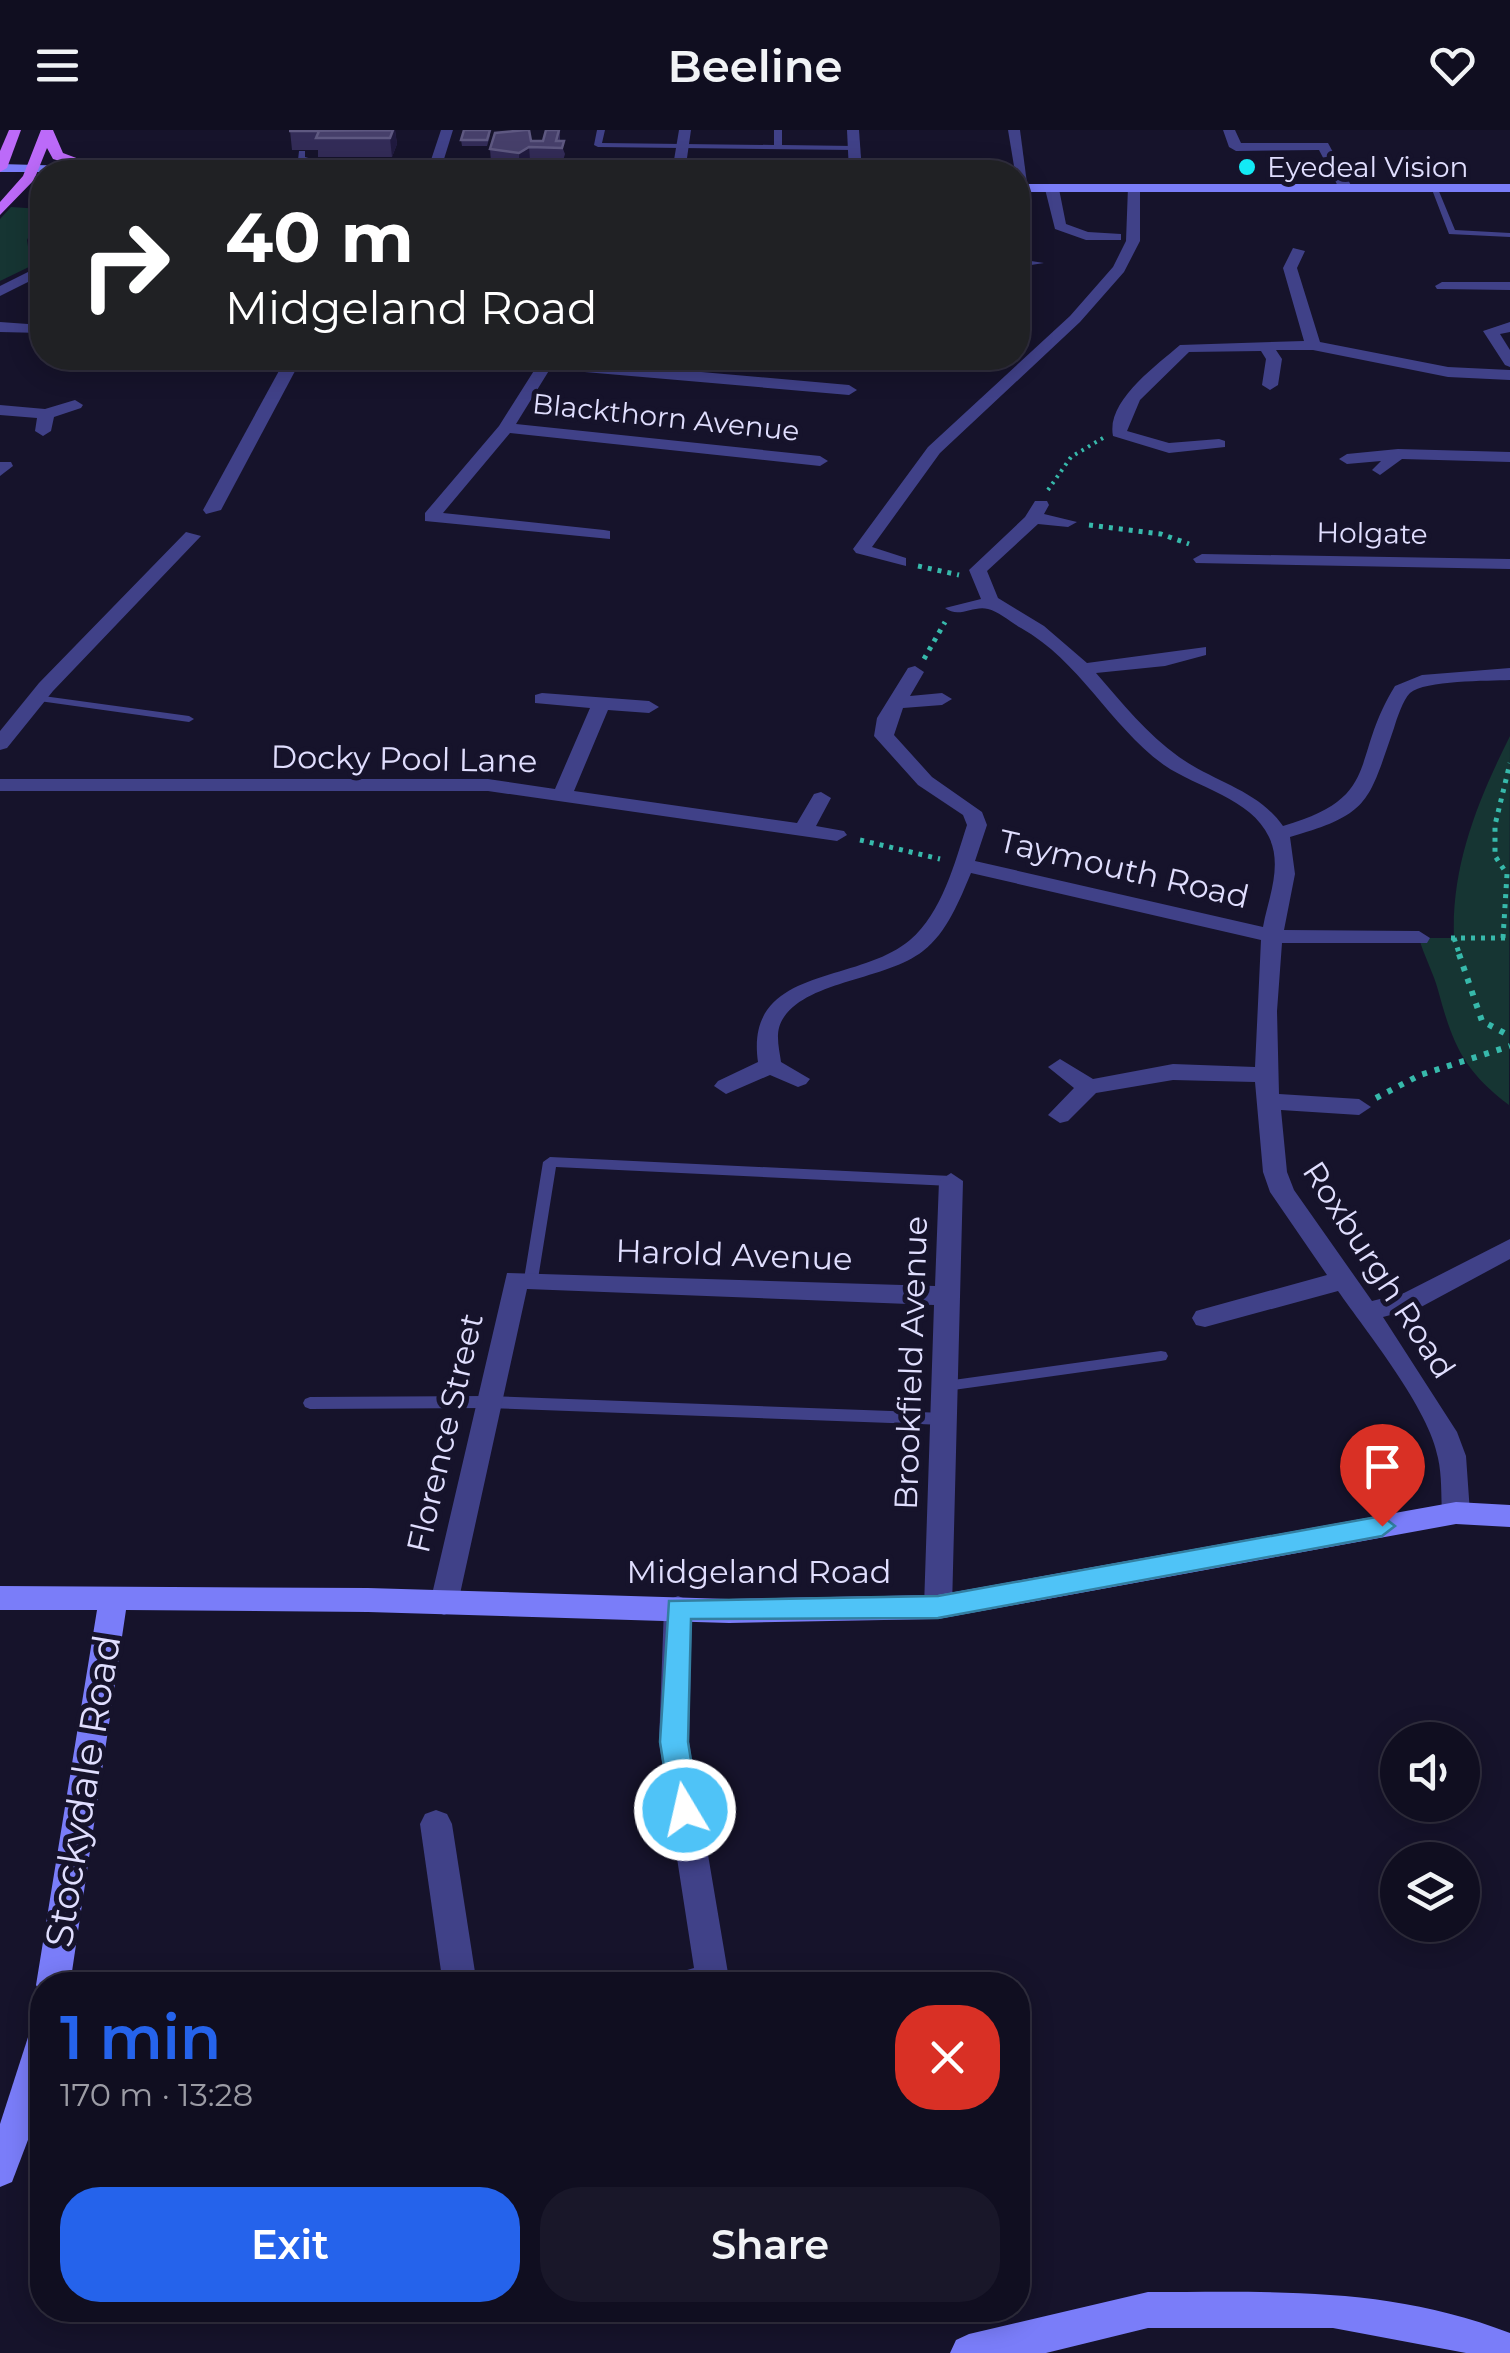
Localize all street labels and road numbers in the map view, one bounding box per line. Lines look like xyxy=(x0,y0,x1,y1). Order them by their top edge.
street label: Blackthorn Avenue xyxy=(531,386,801,448)
street label: Holgate xyxy=(1316,515,1428,551)
street label: Docky Pool Lane xyxy=(270,737,538,780)
street label: Taymouth Road xyxy=(995,821,1253,916)
street label: Roxburgh Road xyxy=(1295,1154,1464,1386)
street label: Brookfield Avenue xyxy=(886,1215,935,1511)
street label: Harold Avenue xyxy=(615,1231,853,1278)
street label: Florence Street xyxy=(398,1309,491,1556)
street label: Midgeland Road xyxy=(627,1552,891,1591)
street label: Stockydale Road xyxy=(35,1631,130,1950)

